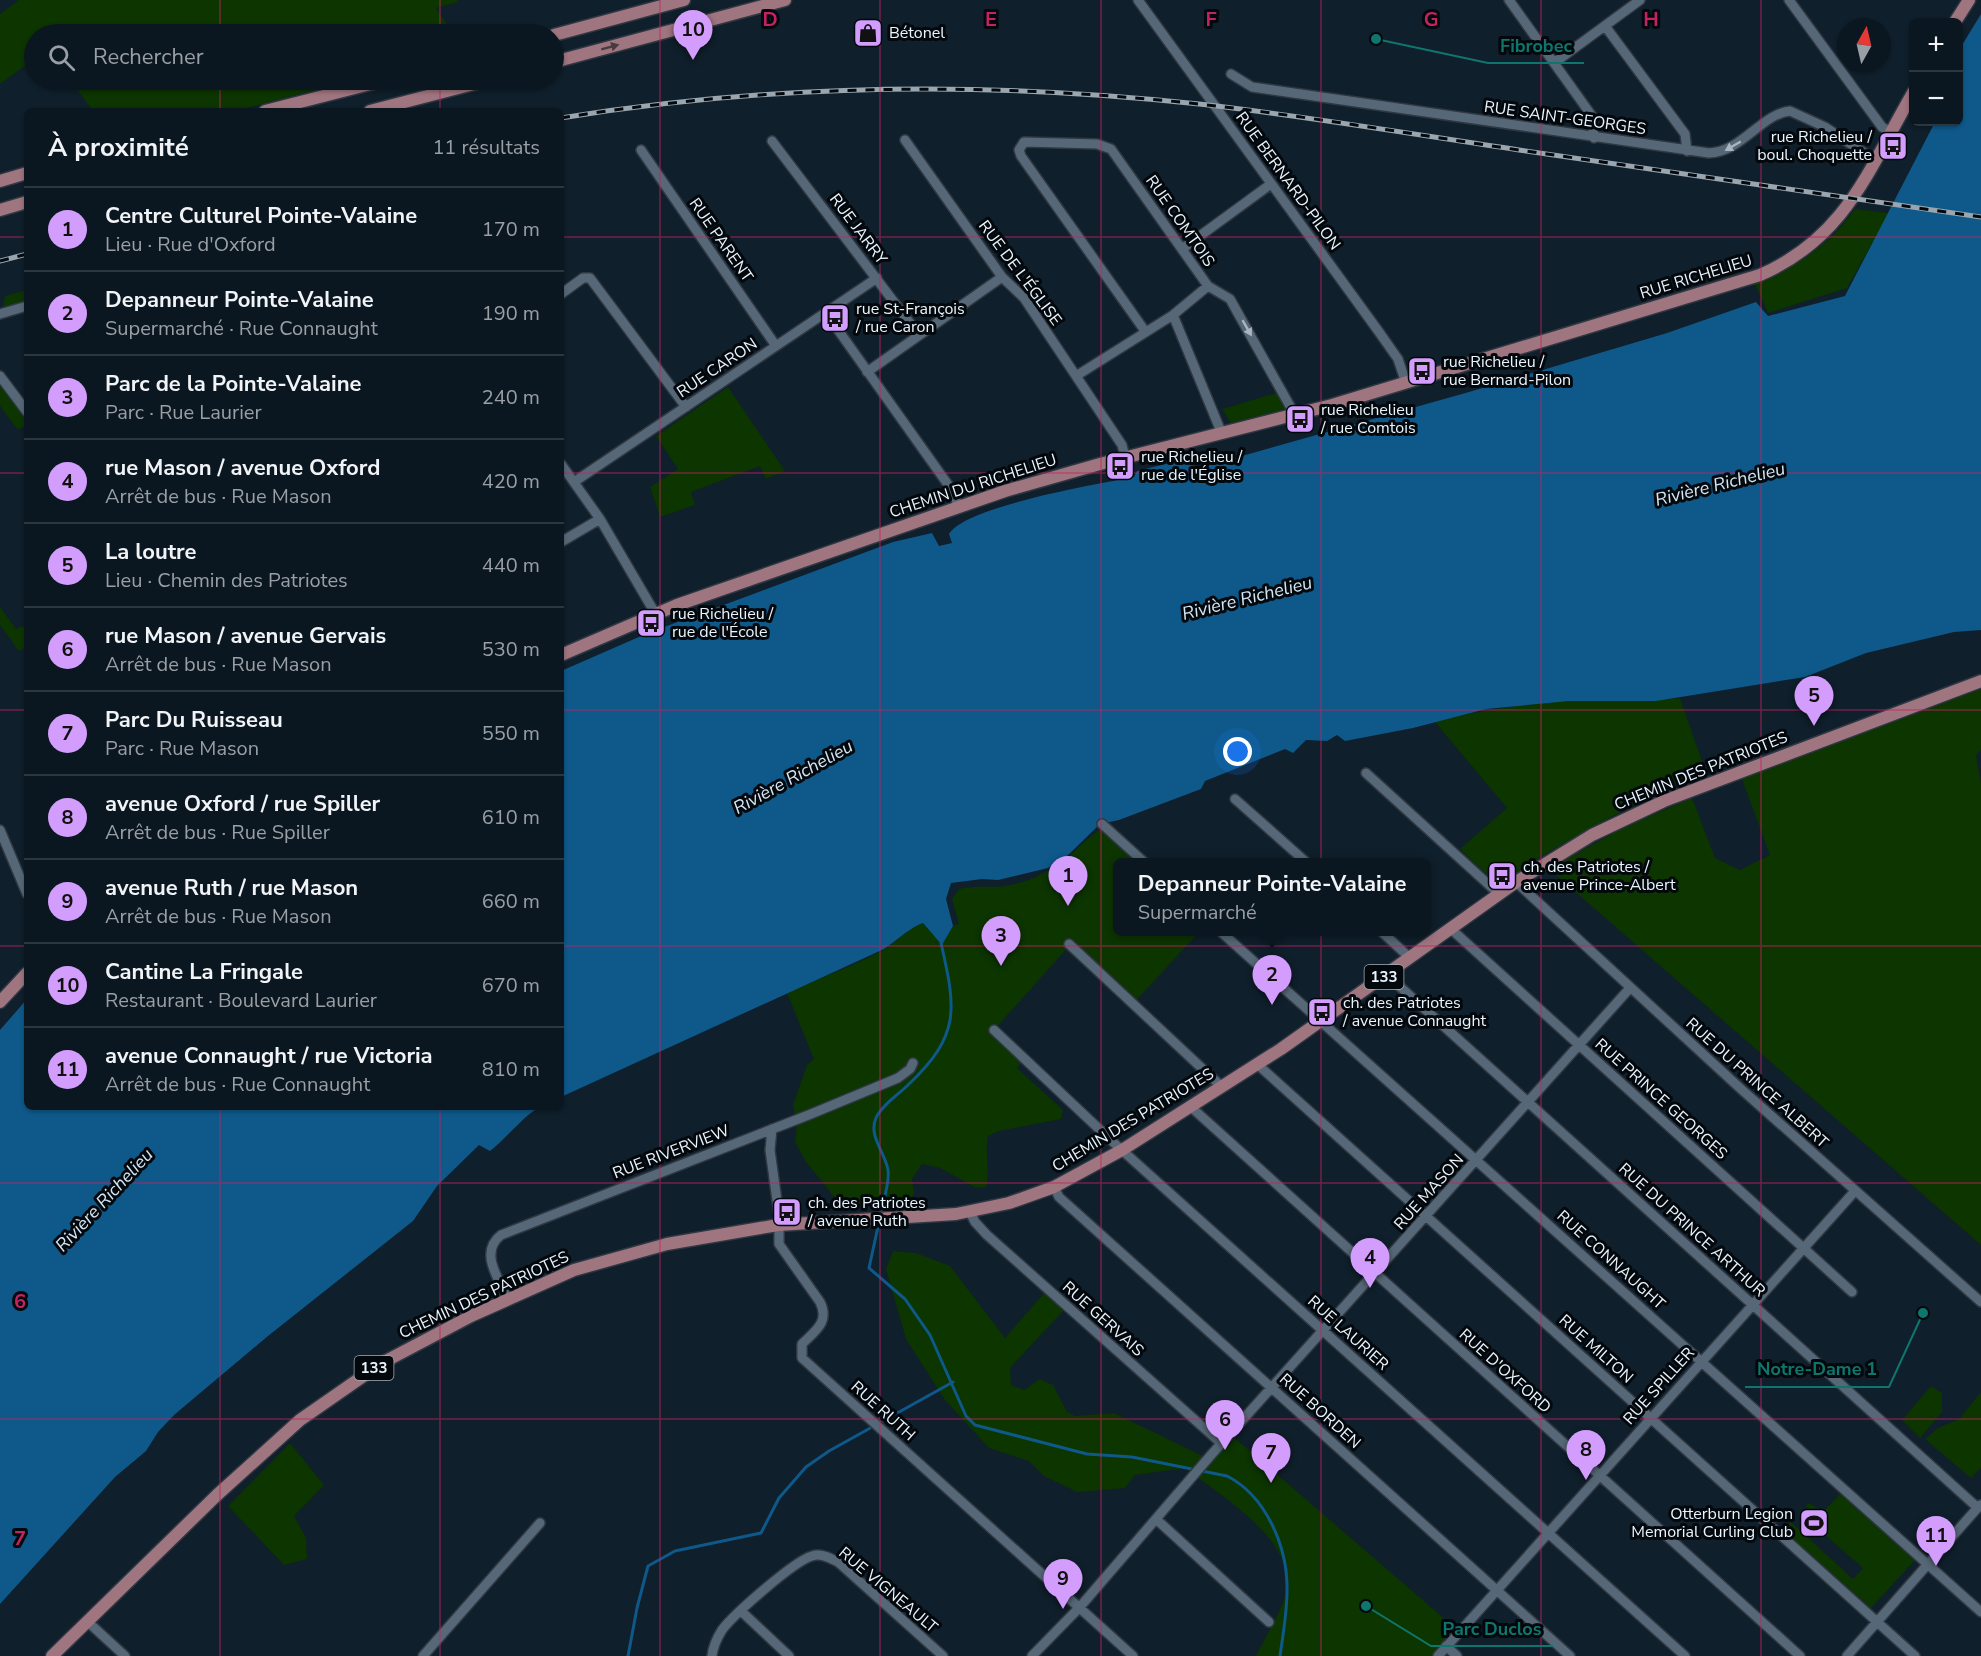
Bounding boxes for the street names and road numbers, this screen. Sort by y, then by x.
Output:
street label: RUE SAINT-GEORGES [1483,96,1648,140]
street label: RUE BERNARD-PILON [1230,107,1346,255]
street label: RUE COMTOIS [1140,171,1220,271]
street label: RUE JARRY [824,189,892,269]
street label: RUE PARENT [684,194,758,287]
street label: RUE DE L'ÉGLISE [973,216,1067,330]
street label: RUE RICHELIEU [1637,249,1755,305]
street label: RUE CARON [672,333,762,403]
street label: CHEMIN DU RICHELIEU [887,449,1059,523]
street label: CHEMIN DES PATRIOTES [1611,726,1791,816]
road number: 133 [1364,965,1404,989]
street label: RUE DU PRINCE ALBERT [1681,1013,1833,1153]
street label: RUE PRINCE GEORGES [1590,1034,1732,1165]
street label: CHEMIN DES PATRIOTES [1048,1063,1218,1177]
street label: RUE RIVERVIEW [609,1119,733,1184]
street label: RUE MASON [1389,1149,1469,1235]
street label: RUE DU PRINCE ARTHUR [1614,1158,1770,1302]
street label: RUE CONNAUGHT [1552,1205,1670,1315]
street label: CHEMIN DES PATRIOTES [395,1246,573,1344]
street label: RUE GERVAIS [1057,1276,1149,1362]
street label: RUE LAURIER [1303,1291,1394,1376]
street label: RUE MILTON [1554,1310,1638,1388]
street label: RUE D'OXFORD [1454,1324,1556,1418]
street label: RUE SPILLER [1618,1342,1700,1430]
road number: 133 [354,1356,394,1380]
street label: RUE BORDEN [1275,1368,1365,1454]
street label: RUE RUTH [846,1376,920,1446]
street label: RUE VIGNEAULT [834,1542,942,1638]

